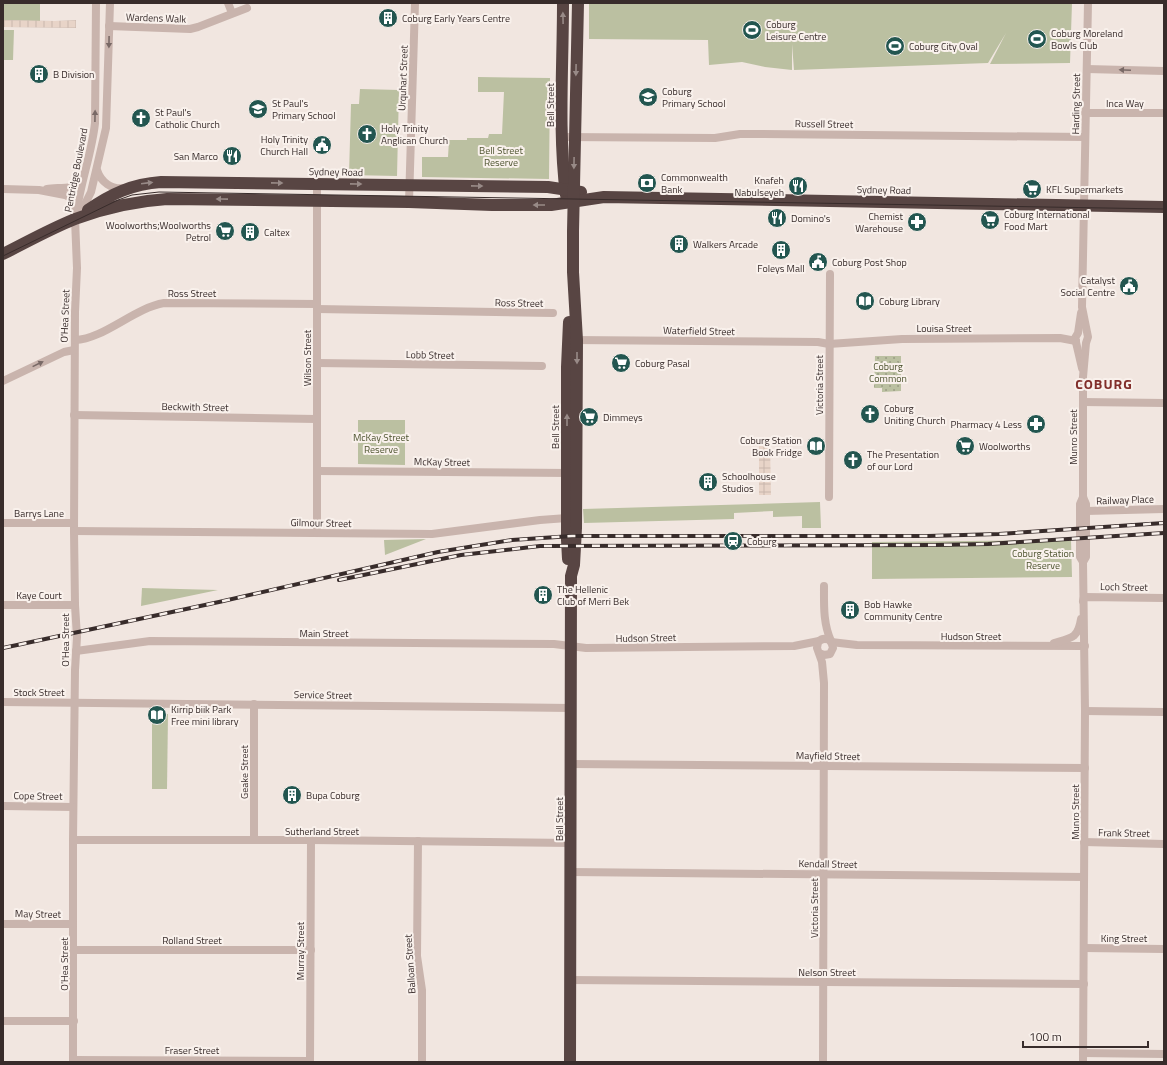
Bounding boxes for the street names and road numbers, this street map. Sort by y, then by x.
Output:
street label: Wardens Walk [126,9,187,27]
street label: Urquhart Street [394,44,412,111]
street label: Harding Street [1068,73,1084,135]
street label: Bell Street [543,83,558,127]
street label: Inca Way [1106,96,1144,111]
street label: Russell Street [795,116,854,132]
street label: Pentridge Boulevard [60,127,92,213]
street label: Sydney Road [309,164,363,180]
street label: Sydney Road [857,182,911,198]
street label: Ross Street [168,286,217,301]
street label: O'Hea Street [57,289,73,343]
street label: Ross Street [495,295,544,311]
street label: Louisa Street [916,321,972,336]
street label: Waterfield Street [663,323,736,339]
street label: Wilson Street [300,329,315,386]
street label: Lobb Street [406,347,455,363]
street label: Victoria Street [812,355,827,415]
street label: Beckwith Street [161,399,229,415]
street label: Bell Street [548,405,563,449]
street label: Munro Street [1066,409,1081,465]
street label: McKay Street [414,454,471,470]
street label: Railway Place [1096,491,1154,509]
street label: Barrys Lane [14,506,64,521]
street label: Gilmour Street [290,515,352,531]
street label: Loch Street [1100,579,1148,595]
street label: Kaye Court [16,588,62,603]
street label: O'Hea Street [58,613,73,667]
street label: Main Street [300,626,349,641]
street label: Hudson Street [941,629,1002,644]
street label: Hudson Street [616,630,677,646]
street label: Stock Street [13,685,65,700]
street label: Service Street [294,687,353,703]
street label: Geake Street [237,745,252,799]
street label: Mayfield Street [796,748,861,764]
street label: Munro Street [1068,784,1083,840]
street label: Cope Street [13,788,63,804]
street label: Bell Street [552,797,567,841]
street label: Sutherland Street [285,824,360,839]
street label: Frank Street [1098,825,1150,841]
street label: Kendall Street [798,856,858,872]
street label: Victoria Street [807,878,822,938]
street label: May Street [15,906,62,922]
street label: Murray Street [293,921,308,980]
street label: King Street [1101,931,1148,946]
street label: Rolland Street [162,933,222,948]
street label: Balloan Street [400,933,420,994]
street label: O'Hea Street [57,937,72,991]
street label: Nelson Street [798,965,856,980]
street label: Fraser Street [165,1043,220,1058]

